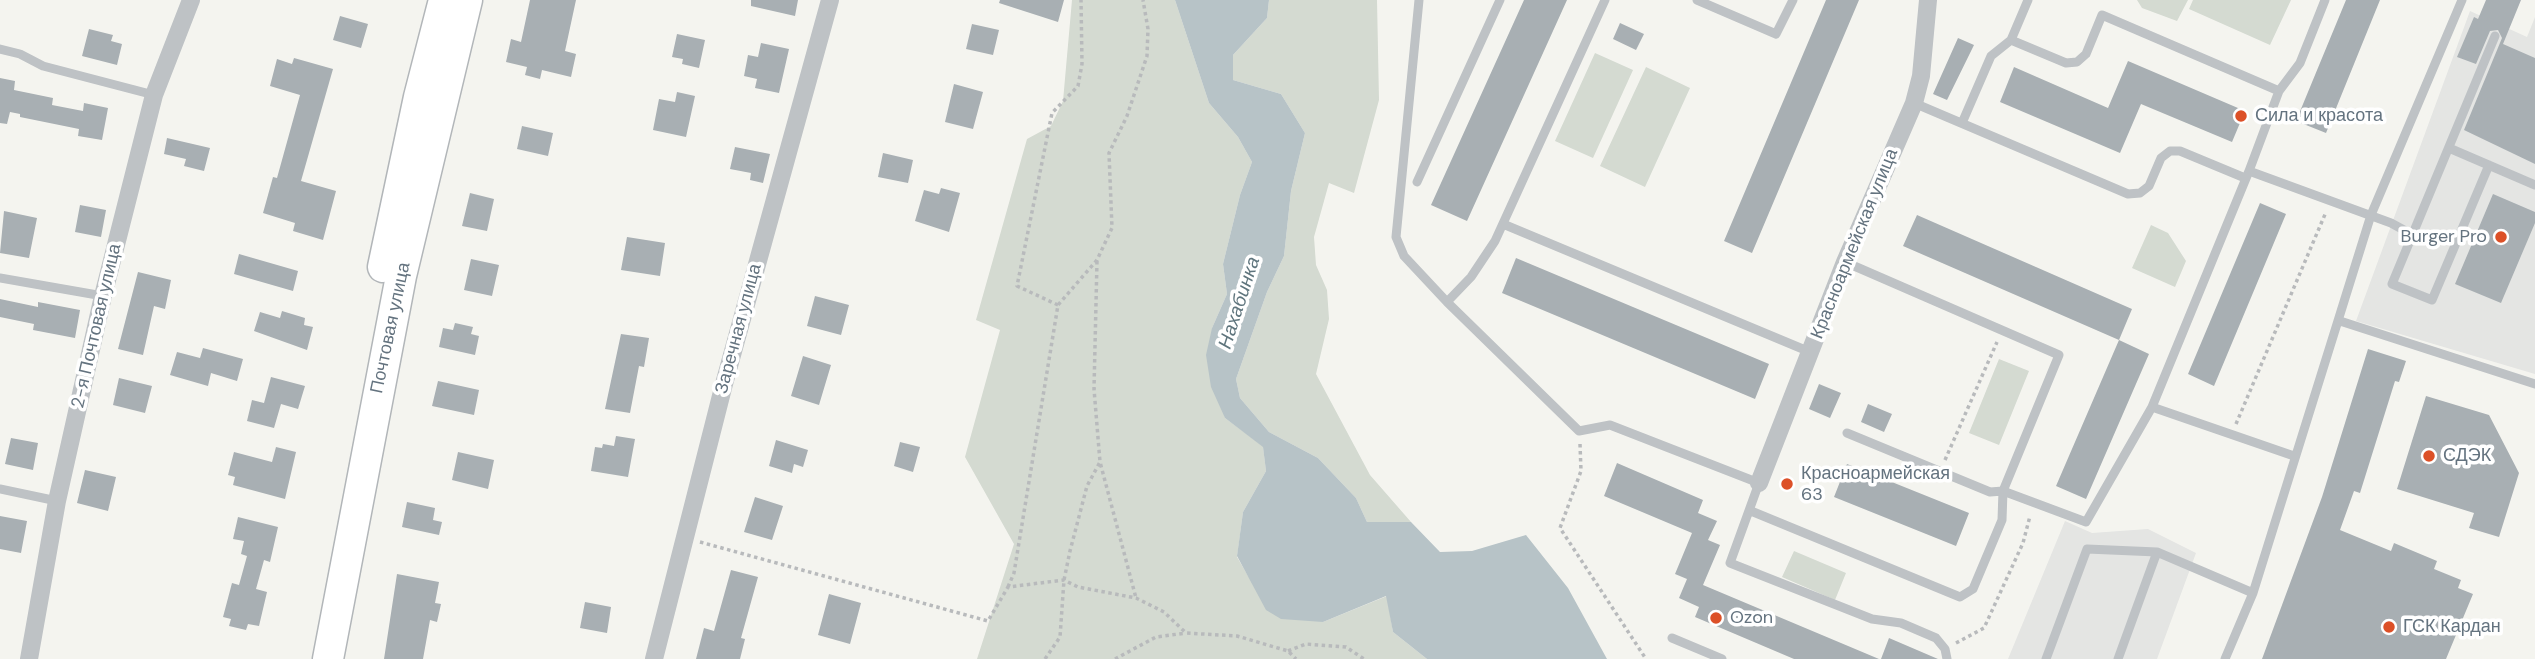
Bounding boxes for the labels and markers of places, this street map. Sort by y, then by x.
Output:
place label: Сила и красота [2255,105,2383,127]
marker: Сила и красота [2233,108,2249,124]
place label: Burger Pro [2401,226,2487,248]
marker: Burger Pro [2493,229,2509,245]
place label: СДЭК [2443,445,2491,467]
marker: СДЭК [2421,448,2437,464]
place label: Красноармейская 63 [1801,463,1950,505]
marker: Красноармейская 63 [1779,476,1795,492]
place label: Ozon [1730,607,1773,629]
marker: Ozon [1708,610,1724,626]
place label: ГСК Кардан [2403,616,2501,638]
marker: ГСК Кардан [2381,619,2397,635]

